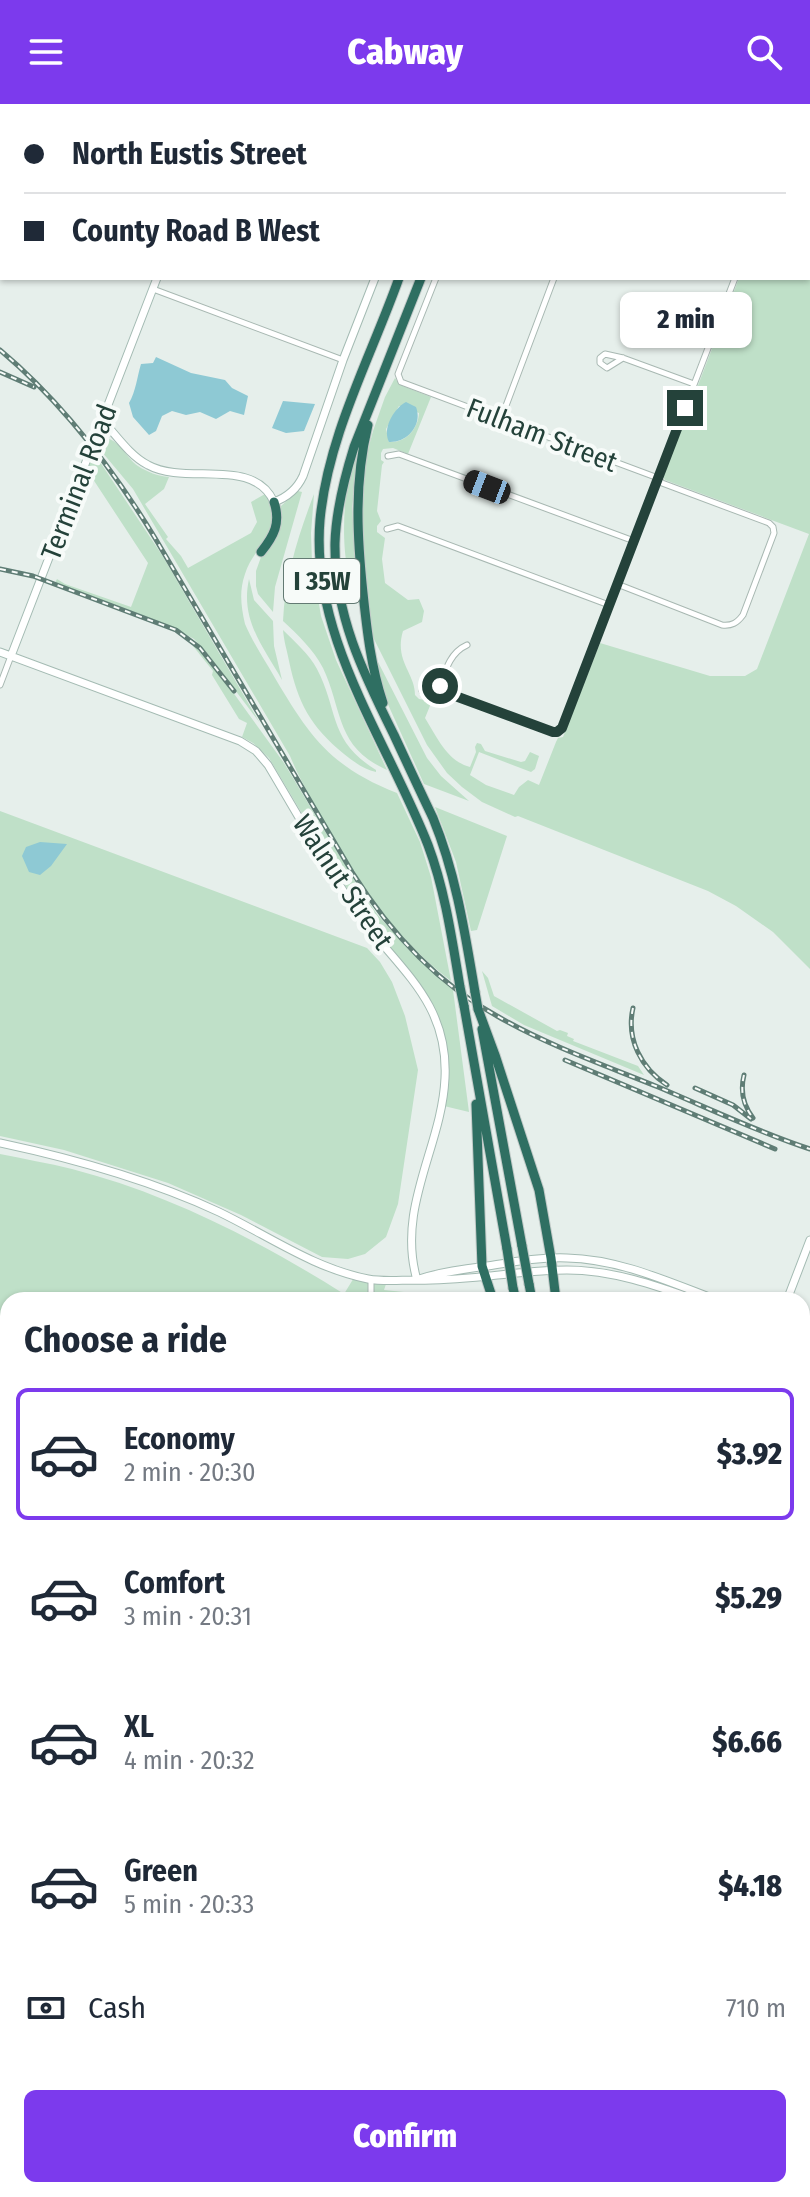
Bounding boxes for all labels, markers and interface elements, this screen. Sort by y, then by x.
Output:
icon: menu [24,30,68,74]
text: Cabway [347,30,463,74]
icon: search [742,30,786,74]
text: North Eustis Street [72,136,307,172]
text: County Road B West [72,213,320,249]
callout: 2 min [619,292,751,348]
text: 2 min [657,304,715,335]
route end [667,390,703,426]
street label: Fulham Street [462,391,623,479]
street label: Terminal Road [34,400,124,564]
car [460,467,514,507]
road number: I 35W [284,559,360,603]
route start [422,668,458,704]
street label: Walnut Street [286,809,400,956]
text: Choose a ride [24,1318,227,1362]
icon: car [28,1418,100,1490]
text: Economy [124,1421,235,1457]
text: $3.92 [717,1436,782,1472]
text: 2 min · 20:30 [124,1457,256,1488]
icon: car [28,1562,100,1634]
text: Comfort [124,1565,225,1601]
text: $5.29 [715,1580,782,1616]
text: 3 min · 20:31 [124,1601,252,1632]
icon: car [28,1706,100,1778]
text: XL [124,1709,154,1745]
text: $6.66 [712,1724,782,1760]
text: 4 min · 20:32 [124,1745,254,1776]
icon: car [28,1850,100,1922]
text: Green [124,1853,198,1889]
text: $4.18 [718,1868,782,1904]
text: 5 min · 20:33 [124,1889,254,1920]
icon: cash [24,1986,68,2030]
text: Cash [88,1990,146,2026]
text: 710 m [726,1993,786,2024]
button: Confirm [24,2090,786,2182]

